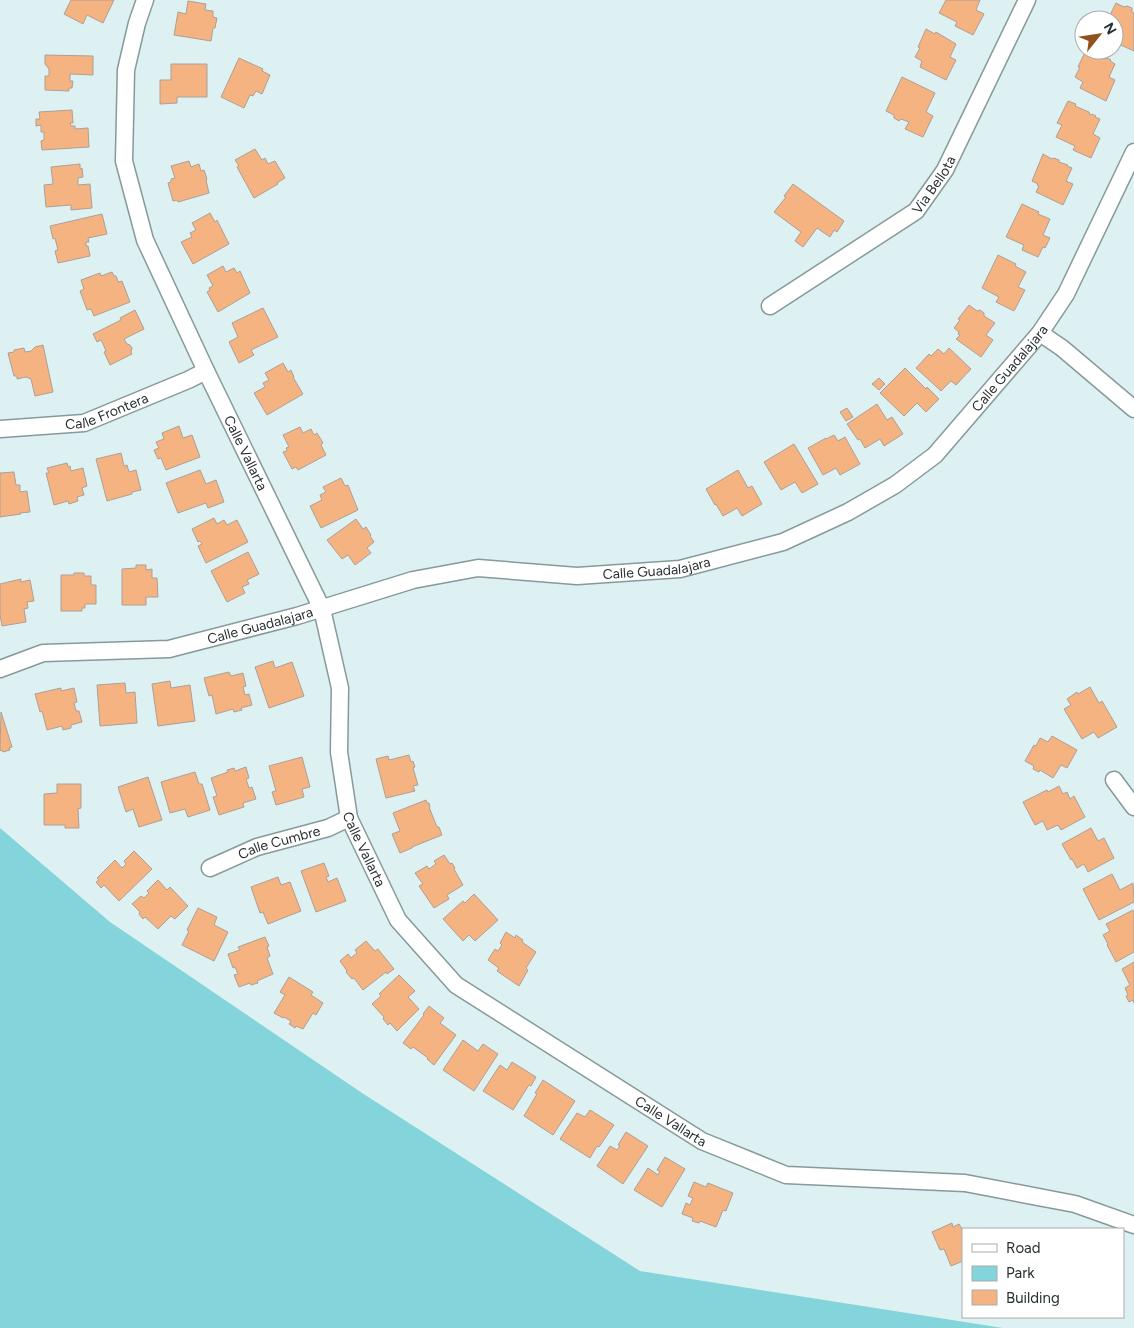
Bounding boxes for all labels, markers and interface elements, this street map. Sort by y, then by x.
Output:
north arrow [1074,10,1124,60]
text: N [1100,20,1120,38]
street label: Via Bellota [909,153,960,217]
street label: Calle Guadalajara [968,322,1052,415]
street label: Calle Frontera [65,389,151,433]
street label: Calle Vallarta [220,413,271,493]
street label: Calle Guadalajara [602,553,712,583]
street label: Calle Guadalajara [206,604,315,648]
street label: Calle Vallarta [339,811,389,890]
street label: Calle Cumbre [235,822,322,863]
street label: Calle Vallarta [632,1093,708,1151]
legend [962,1228,1124,1318]
text: Road [1006,1239,1041,1257]
text: Park [1006,1264,1035,1282]
text: Building [1006,1289,1060,1307]

